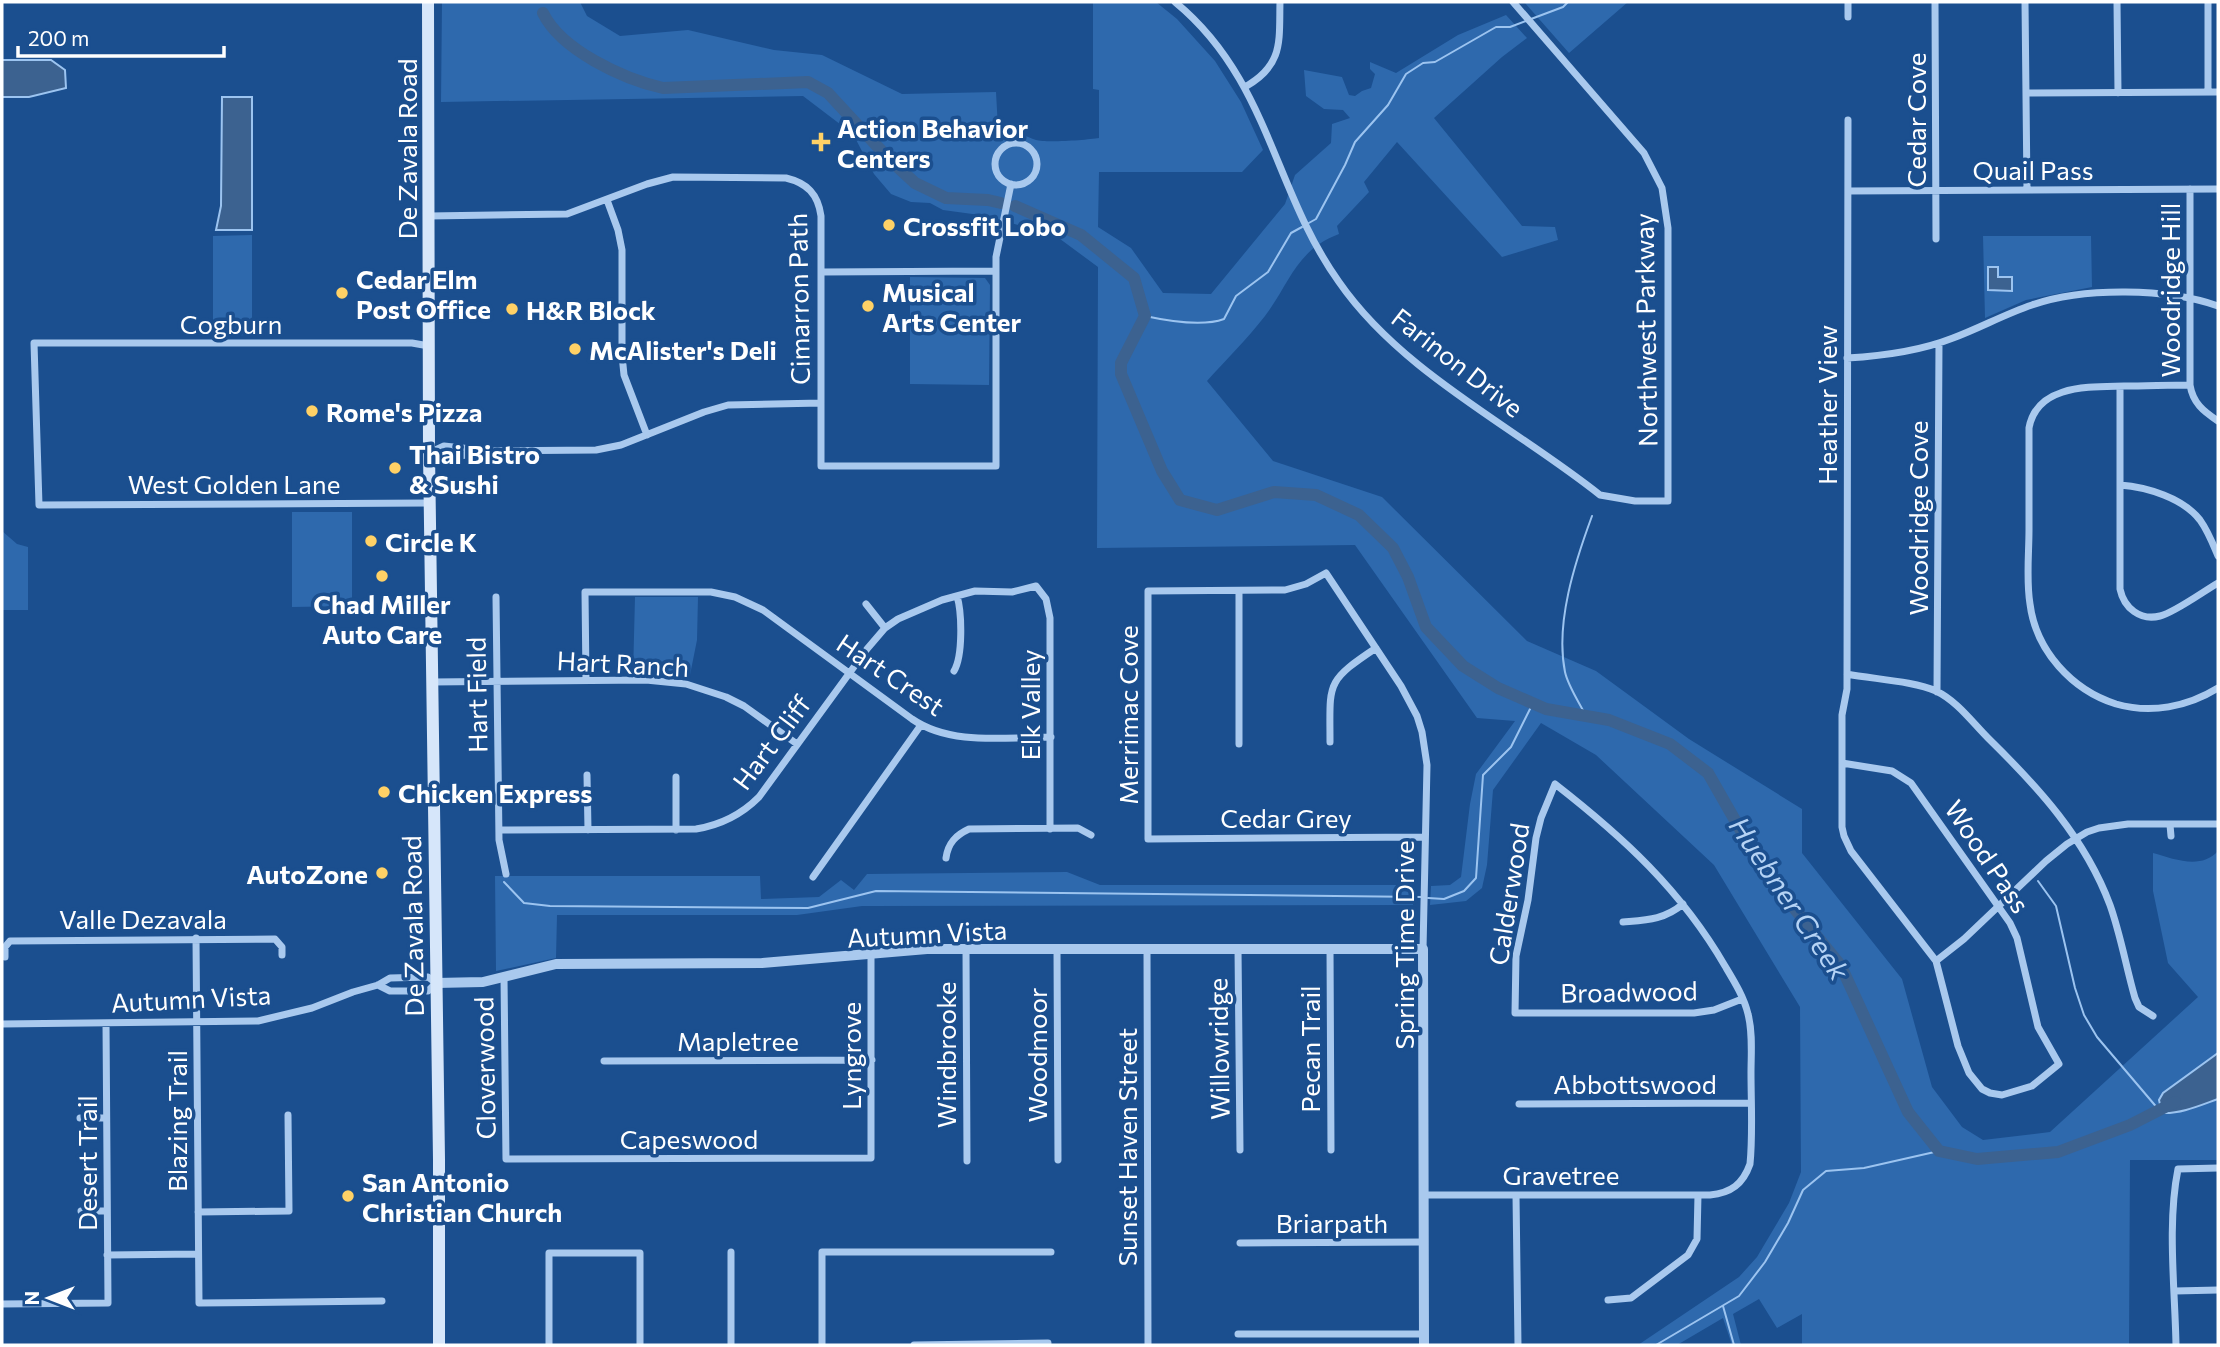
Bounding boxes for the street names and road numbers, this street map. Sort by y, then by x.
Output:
street label: Cedar Cove [1900,53,1931,187]
street label: De Zavala Road [391,58,422,240]
street label: Quail Pass [1972,154,2094,185]
street label: Woodridge Hill [2154,203,2185,377]
street label: Cimarron Path [781,213,815,385]
street label: Northwest Parkway [1627,213,1663,447]
street label: Farinon Drive [1386,301,1530,423]
street label: Cogburn [180,308,282,339]
street label: Heather View [1811,325,1842,485]
street label: Woodridge Cove [1902,421,1933,615]
street label: West Golden Lane [128,468,340,499]
street label: Merrimac Cove [1112,625,1143,805]
street label: Hart Crest [831,627,951,721]
street label: Hart Field [459,637,493,753]
street label: Hart Ranch [556,644,690,682]
street label: Elk Valley [1014,649,1045,761]
street label: Hart Cliff [725,689,817,795]
street label: Wood Pass [1939,794,2037,918]
street label: Cedar Grey [1220,802,1352,833]
street label: Calderwood [1481,821,1535,967]
street label: De Zavala Road [395,835,429,1017]
street label: Spring Time Drive [1388,840,1419,1050]
street label: Valle Dezavala [59,903,227,934]
street label: Autumn Vista [846,913,1008,953]
street label: Broadwood [1560,974,1698,1008]
street label: Autumn Vista [110,978,272,1018]
street label: Willowridge [1201,978,1235,1120]
street label: Windbrooke [930,982,961,1128]
street label: Pecan Trail [1294,985,1325,1113]
street label: Woodmoor [1021,988,1052,1122]
street label: Cloverwood [467,996,501,1140]
street label: Lyngrove [835,1002,866,1110]
street label: Mapletree [677,1025,799,1056]
street label: Sunset Haven Street [1111,1028,1142,1266]
street label: Blazing Trail [161,1050,192,1192]
street label: Abbottswood [1553,1068,1717,1099]
street label: Desert Trail [71,1095,102,1231]
street label: Capeswood [620,1123,758,1154]
street label: Gravetree [1503,1159,1619,1190]
street label: Briarpath [1276,1207,1388,1238]

